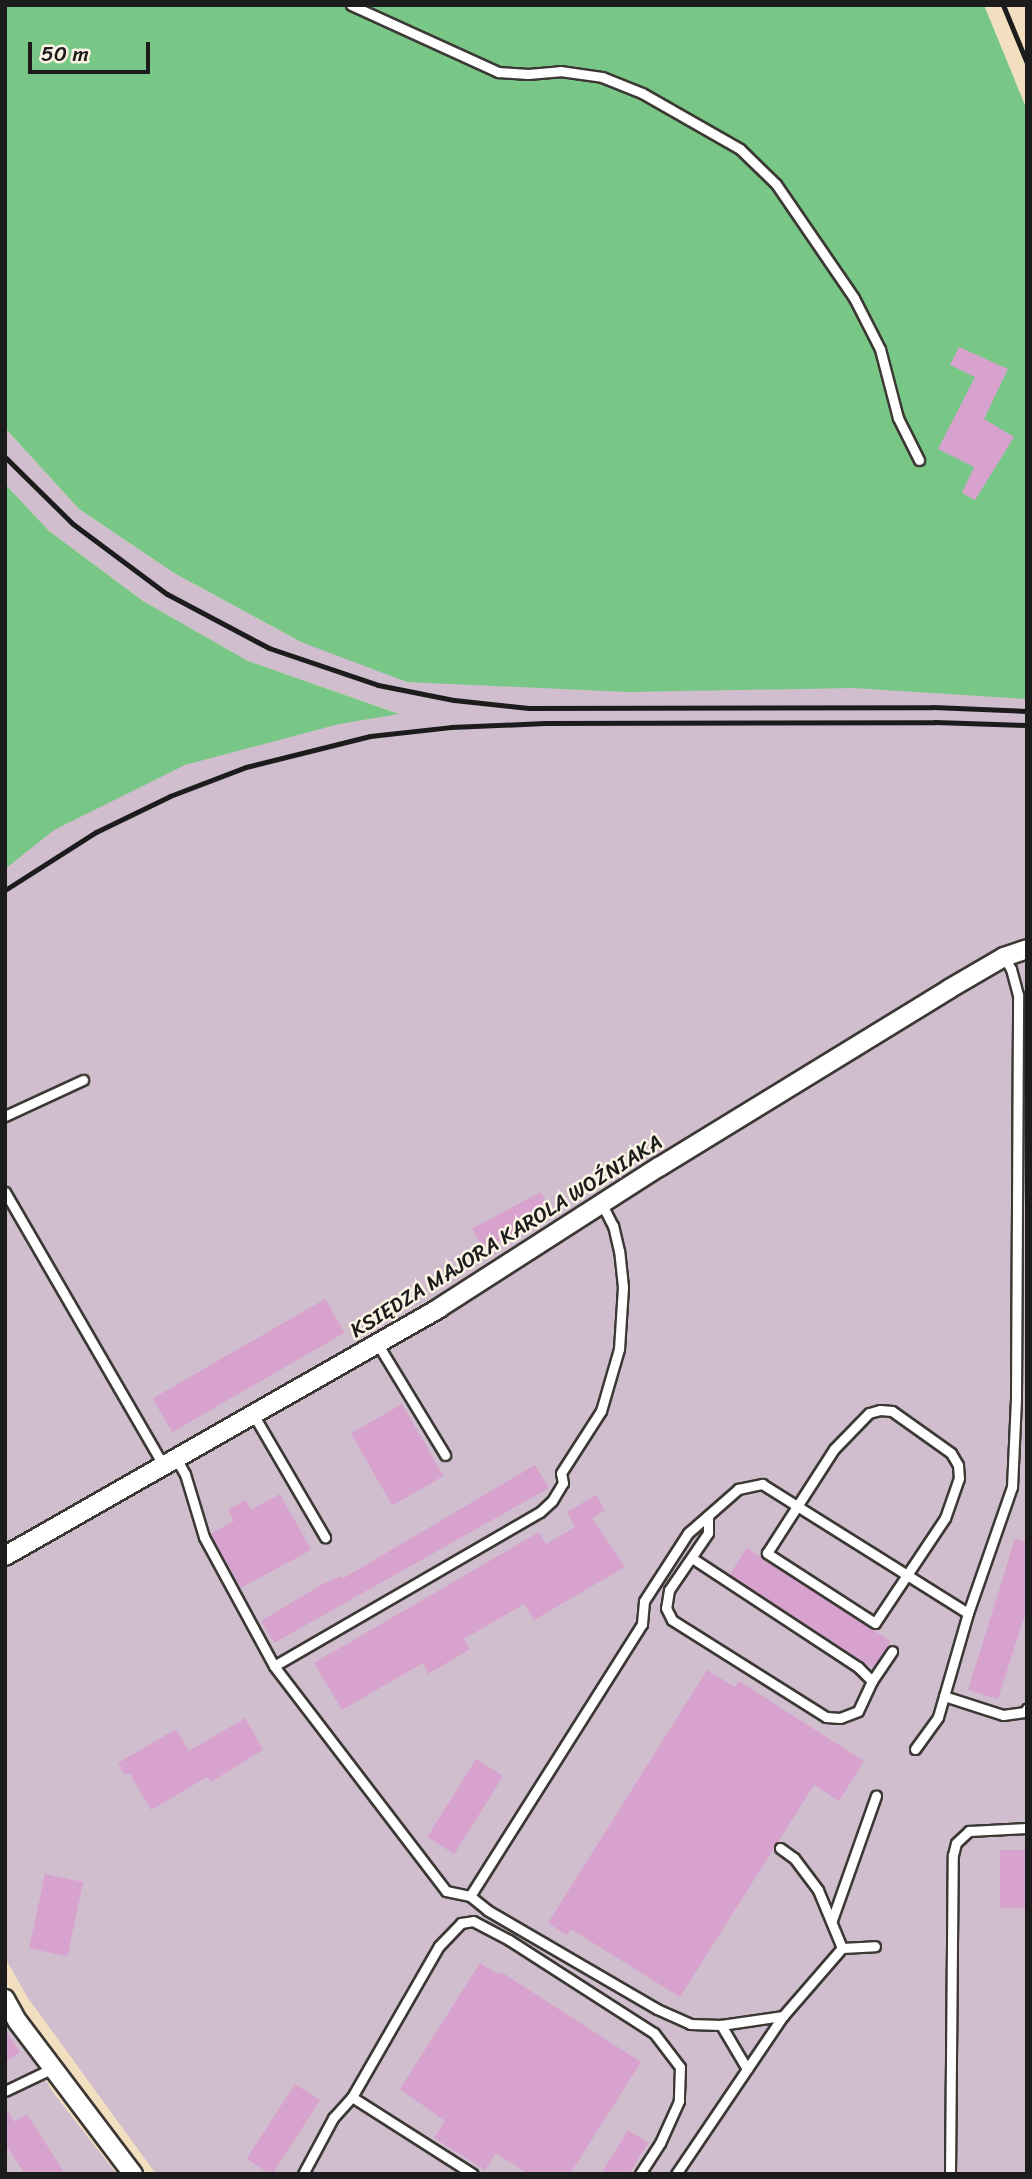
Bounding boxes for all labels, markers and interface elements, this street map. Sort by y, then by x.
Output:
scale bar [32,28,154,72]
text: 50 m [41,35,89,73]
street label: KSIĘDZA MAJORA KAROLA WOŹNIAKA [347,1130,665,1342]

